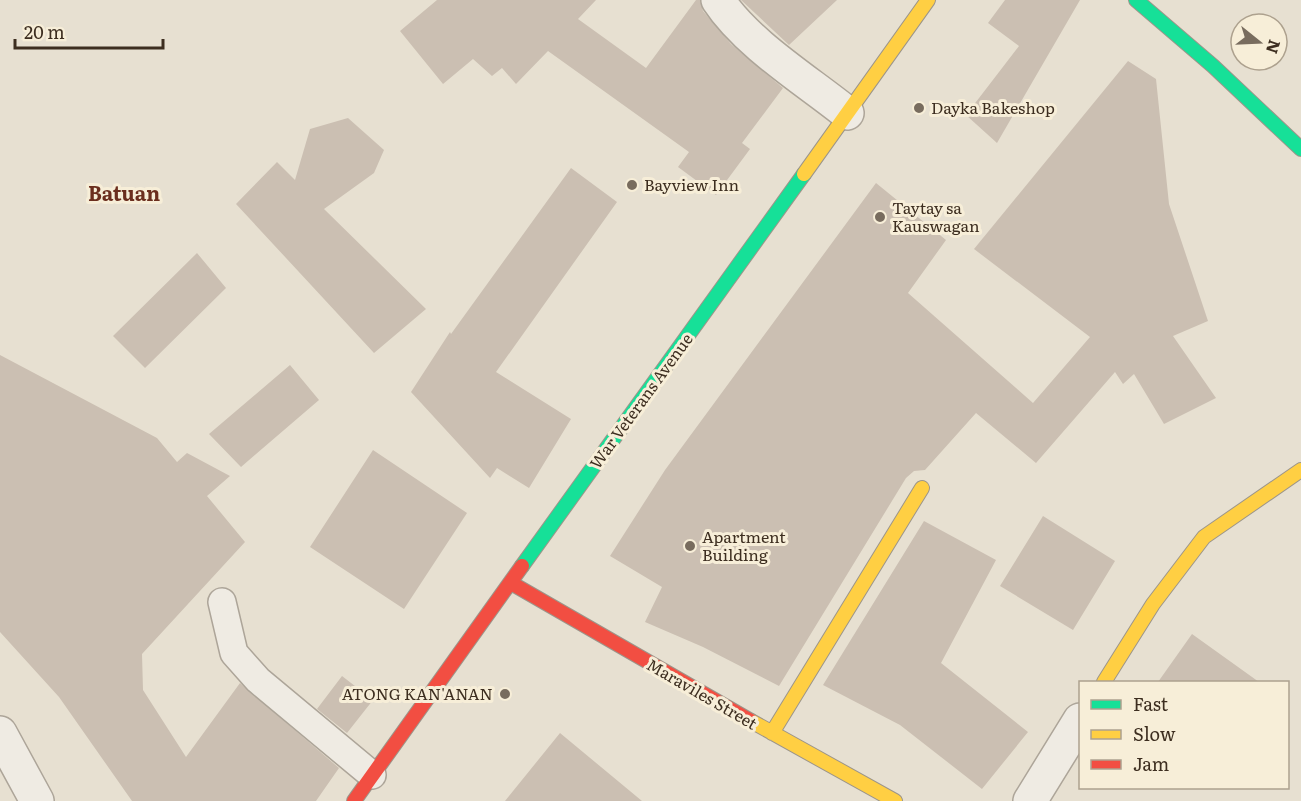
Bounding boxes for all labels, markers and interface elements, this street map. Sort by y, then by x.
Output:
scale bar [15,12,164,50]
north arrow [1229,12,1289,72]
text: 20 m [24,18,65,45]
text: N [1261,37,1288,57]
place label: Dayka Bakeshop [931,95,1055,119]
marker: Dayka Bakeshop [912,101,926,115]
place label: Bayview Inn [644,172,739,196]
district label: Batuan [88,177,160,207]
marker: Bayview Inn [625,178,639,192]
place label: Taytay sa Kauswagan [892,195,980,237]
marker: Taytay sa Kauswagan [873,210,887,224]
street label: War Veterans Avenue [583,328,698,473]
place label: Apartment Building [702,524,786,566]
marker: Apartment Building [683,539,697,553]
street label: Maraviles Street [643,652,763,735]
place label: ATONG KAN'ANAN [342,681,493,705]
legend [1079,681,1289,789]
marker: ATONG KAN'ANAN [498,687,512,701]
text: Fast [1133,690,1169,717]
text: Slow [1133,720,1176,747]
text: Jam [1133,750,1169,777]

